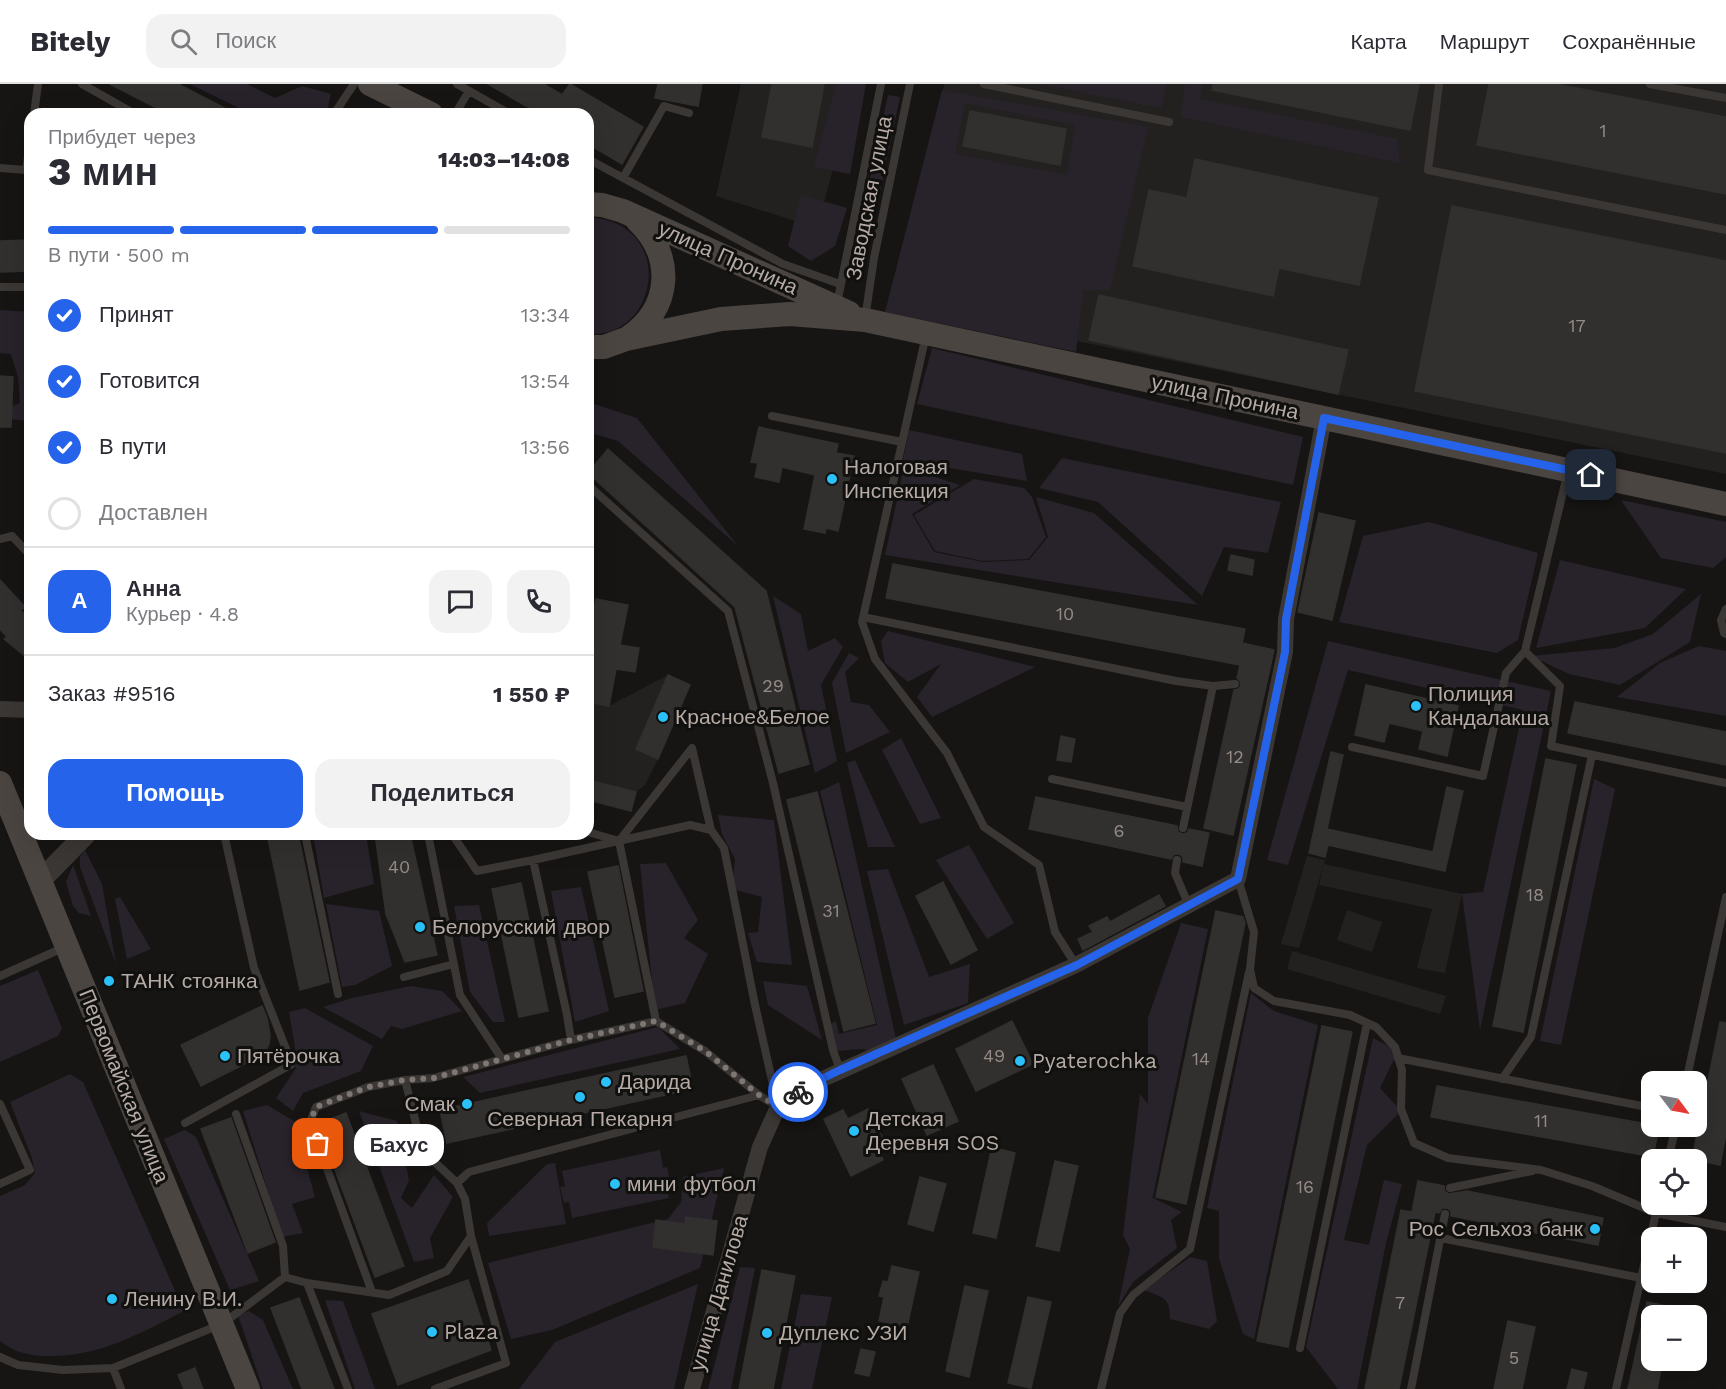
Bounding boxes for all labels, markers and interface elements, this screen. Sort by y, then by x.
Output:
search box [146,14,566,68]
text: Bitely [30,25,110,58]
icon: search [167,25,200,58]
text: Поиск [215,28,276,53]
text: Карта [1351,29,1407,54]
text: Маршрут [1440,29,1529,54]
text: Сохранённые [1562,29,1696,54]
street label: Заводская улица [840,113,897,282]
house number: 1 [1599,120,1607,141]
text: Прибудет через [48,125,196,149]
text: 14:03–14:08 [438,147,570,172]
text: 3 мин [48,149,158,194]
street label: улица Пронина [655,216,802,300]
text: В пути · 500 m [48,243,190,267]
icon: check [48,299,81,332]
text: Принят [99,302,173,327]
text: 13:34 [521,303,570,327]
house number: 17 [1568,315,1586,336]
icon: check [48,365,81,398]
text: Готовится [99,368,200,393]
text: 13:54 [521,369,570,393]
street label: улица Пронина [1149,369,1301,424]
icon: check [48,431,81,464]
text: В пути [99,434,166,459]
text: 13:56 [521,435,570,459]
pin [1565,449,1616,500]
place label: Налоговая Инспекция [844,454,949,503]
icon: home [1574,458,1607,491]
marker: Налоговая Инспекция [825,472,839,486]
text: Доставлен [99,500,208,525]
button: chat [429,570,492,633]
button: phone [507,570,570,633]
text: Анна [126,576,181,601]
text: А [72,588,87,613]
text: Курьер · 4.8 [126,602,239,626]
house number: 10 [1056,603,1074,624]
house number: 29 [762,675,784,696]
text: Заказ #9516 [48,681,176,706]
place label: Полиция Кандалакша [1428,681,1549,730]
text: 1 550 ₽ [493,682,570,707]
marker: Полиция Кандалакша [1409,699,1423,713]
place label: Красное&Белое [675,704,830,729]
marker: Красное&Белое [656,710,670,724]
house number: 12 [1226,746,1244,767]
button: Помощь [48,759,303,828]
button: Поделиться [315,759,570,828]
house number: 6 [1114,820,1124,841]
house number: 40 [388,856,410,877]
house number: 18 [1526,884,1544,905]
house number: 31 [822,900,840,921]
place label: Белорусский двор [432,914,610,939]
marker: Белорусский двор [413,920,427,934]
place label: ТАНК стоянка [121,968,258,993]
marker: ТАНК стоянка [102,974,116,988]
street label: Первомайская улица [74,985,175,1187]
place label: Пятёрочка [237,1043,340,1068]
house number: 49 [983,1045,1005,1066]
place label: Pyaterochka [1032,1048,1157,1073]
house number: 14 [1192,1048,1210,1069]
marker: Пятёрочка [218,1049,232,1063]
marker: Pyaterochka [1013,1054,1027,1068]
courier [768,1062,828,1122]
place label: Дарида [618,1069,692,1094]
north arrow [1641,1071,1707,1137]
map controls [1641,1071,1707,1371]
marker: Дарида [599,1075,613,1089]
icon: bike [782,1076,815,1109]
marker: Северная Пекарня [573,1090,587,1104]
place label: Смак [405,1091,456,1116]
marker: Смак [460,1097,474,1111]
place label: Северная Пекарня [487,1106,673,1131]
place label: Детская Деревня SOS [866,1106,999,1155]
house number: 11 [1534,1110,1548,1131]
pin [292,1118,343,1169]
callout: Бахус [354,1123,444,1165]
marker: Детская Деревня SOS [847,1124,861,1138]
icon: bag [301,1127,334,1160]
text: Бахус [370,1133,428,1157]
button: locate [1641,1149,1707,1215]
place label: мини футбол [627,1171,756,1196]
house number: 16 [1296,1176,1314,1197]
marker: мини футбол [608,1177,622,1191]
street label: улица Данилова [684,1212,753,1374]
place label: Рос Сельхоз банк [1409,1216,1584,1241]
marker: Рос Сельхоз банк [1588,1222,1602,1236]
button: + [1641,1227,1707,1293]
place label: Ленину В.И. [124,1286,242,1311]
marker: Ленину В.И. [105,1292,119,1306]
house number: 7 [1395,1292,1405,1313]
button: − [1641,1305,1707,1371]
place label: Plaza [444,1319,498,1344]
place label: Дуплекс УЗИ [779,1320,907,1345]
marker: Plaza [425,1325,439,1339]
marker: Дуплекс УЗИ [760,1326,774,1340]
house number: 5 [1509,1347,1519,1368]

